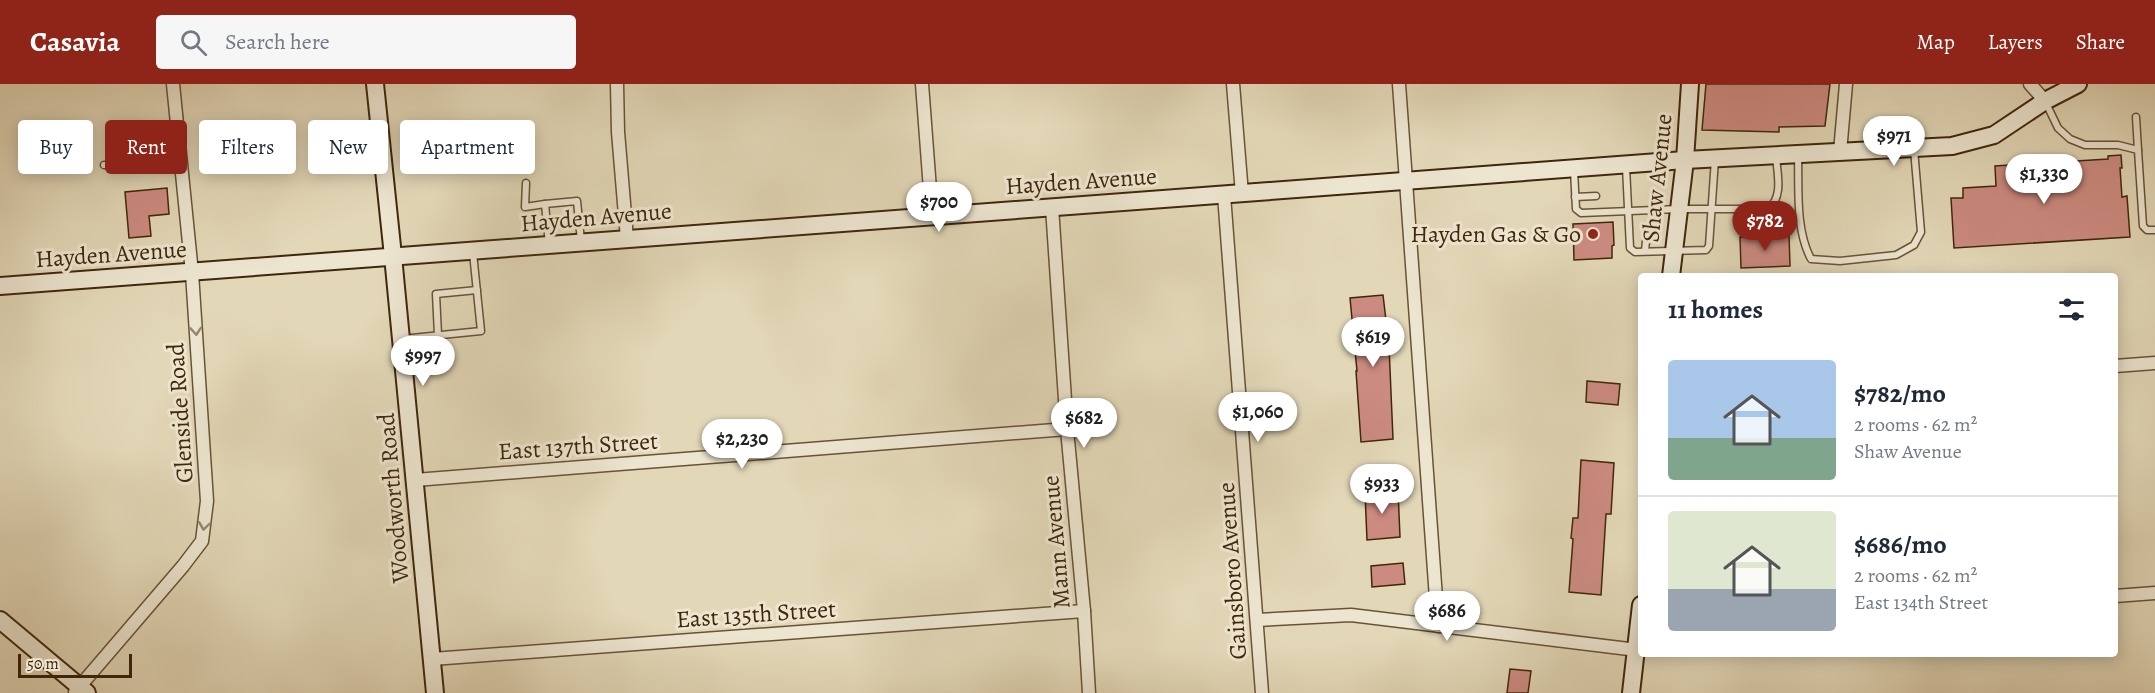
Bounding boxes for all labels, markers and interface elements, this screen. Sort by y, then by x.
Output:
search box [156,15,576,69]
text: Casavia [30,23,120,61]
icon: search [177,26,210,59]
text: Search here [225,27,330,57]
text: Map [1916,28,1955,56]
text: Layers [1988,28,2043,56]
text: Share [2076,28,2125,56]
street label: Shaw Avenue [1634,112,1680,244]
pin: $971 [1858,116,1930,167]
chip: Buy [18,120,93,174]
chip: Rent [105,120,187,174]
chip: Filters [199,120,296,174]
chip: New [308,120,388,174]
chip: Apartment [400,120,535,174]
text: $971 [1877,122,1911,149]
pin: $1,330 [1995,154,2093,205]
street label: Hayden Avenue [1004,160,1158,202]
text: $1,330 [2019,160,2069,187]
pin: $700 [903,182,975,233]
text: $700 [920,188,958,215]
street label: Hayden Avenue [519,194,673,240]
pin: $782 [1729,201,1801,252]
text: $782 [1746,207,1784,234]
place label: Hayden Gas & Go [1410,218,1581,250]
marker: Hayden Gas & Go [1586,227,1600,241]
street label: Hayden Avenue [34,233,188,275]
text: 11 homes [1668,292,1763,327]
icon: filters [2055,293,2088,326]
pin: $619 [1337,317,1409,368]
text: $619 [1355,323,1391,350]
one-way arrow [189,327,202,336]
pin: $997 [387,336,459,387]
street label: Glenside Road [159,342,201,484]
text: $997 [405,342,441,369]
text: $782/mo [1854,376,1946,411]
icon: home [1716,384,1788,456]
pin: $1,060 [1209,392,1307,443]
pin: $682 [1048,398,1120,449]
text: $1,060 [1232,398,1284,425]
text: $682 [1065,404,1103,431]
text: 2 rooms · 62 m² [1854,411,1977,438]
street label: Woodworth Road [370,412,416,585]
pin: $2,230 [693,419,791,470]
street label: East 137th Street [497,424,659,468]
text: $2,230 [716,425,768,452]
text: Shaw Avenue [1854,438,1962,465]
pin: $933 [1346,464,1418,515]
text: $933 [1364,470,1400,497]
street label: Mann Avenue [1034,474,1078,610]
street label: Gainsboro Avenue [1210,481,1254,661]
one-way arrow [198,521,210,530]
text: $686/mo [1854,527,1947,562]
icon: home [1716,535,1788,607]
text: 2 rooms · 62 m² [1854,562,1977,589]
text: East 134th Street [1854,589,1988,616]
pin: $686 [1411,591,1483,642]
street label: East 135th Street [675,592,837,636]
text: $686 [1428,597,1466,624]
scale bar [18,651,132,678]
text: 50 m [27,653,59,675]

